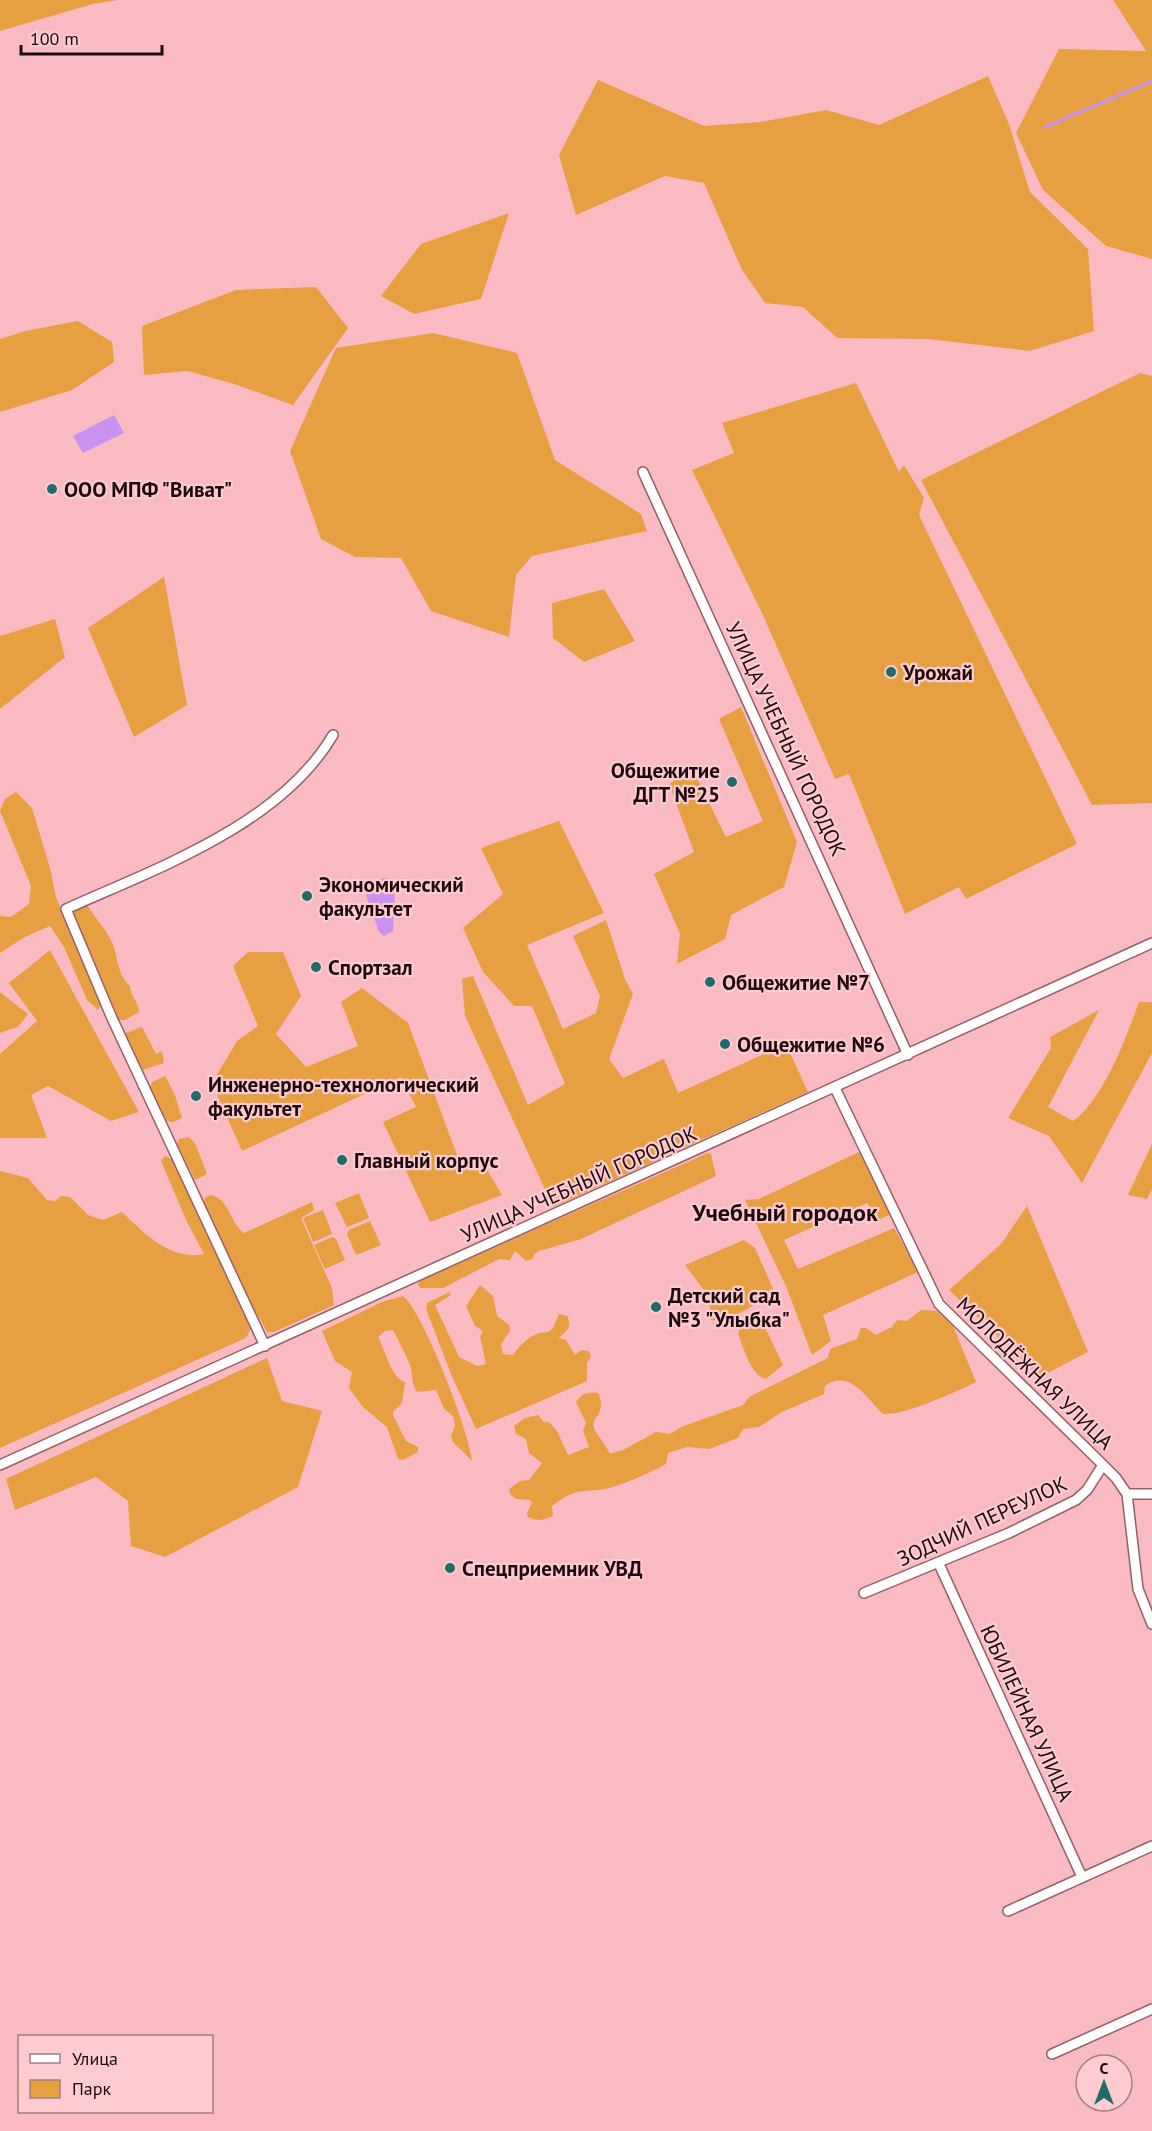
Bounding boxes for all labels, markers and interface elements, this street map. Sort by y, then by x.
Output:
scale bar [21,18,162,56]
text: 100 m [30,27,79,50]
place label: ООО МПФ "Виват" [64,476,232,503]
marker: ООО МПФ "Виват" [45,482,59,496]
street label: УЛИЦА УЧЕБНЫЙ ГОРОДОК [720,618,852,861]
place label: Урожай [902,659,973,686]
marker: Урожай [884,665,898,679]
place label: Общежитие ДГТ №25 [611,757,720,808]
marker: Общежитие ДГТ №25 [725,775,739,789]
place label: Экономический факультет [319,871,464,922]
marker: Экономический факультет [300,889,314,903]
place label: Спортзал [328,954,412,981]
marker: Спортзал [309,960,323,974]
place label: Общежитие №7 [722,969,870,996]
marker: Общежитие №7 [703,975,717,989]
place label: Общежитие №6 [737,1031,885,1058]
marker: Общежитие №6 [718,1037,732,1051]
place label: Инженерно-технологический факультет [208,1071,479,1122]
marker: Инженерно-технологический факультет [189,1089,203,1103]
street label: УЛИЦА УЧЕБНЫЙ ГОРОДОК [457,1120,701,1248]
place label: Главный корпус [354,1147,499,1174]
marker: Главный корпус [335,1153,349,1167]
district label: Учебный городок [691,1197,878,1228]
place label: Детский сад №3 "Улыбка" [668,1282,790,1333]
street label: МОЛОДЁЖНАЯ УЛИЦА [951,1291,1120,1456]
marker: Детский сад №3 "Улыбка" [649,1300,663,1314]
street label: ЗОДЧИЙ ПЕРЕУЛОК [893,1470,1071,1572]
place label: Спецприемник УВД [462,1555,643,1582]
marker: Спецприемник УВД [443,1561,457,1575]
street label: ЮБИЛЕЙНАЯ УЛИЦА [974,1620,1080,1806]
legend [18,2035,213,2113]
text: Улица [72,2047,118,2070]
north arrow [1074,2053,1134,2113]
text: С [1100,2058,1109,2078]
text: Парк [72,2077,112,2100]

